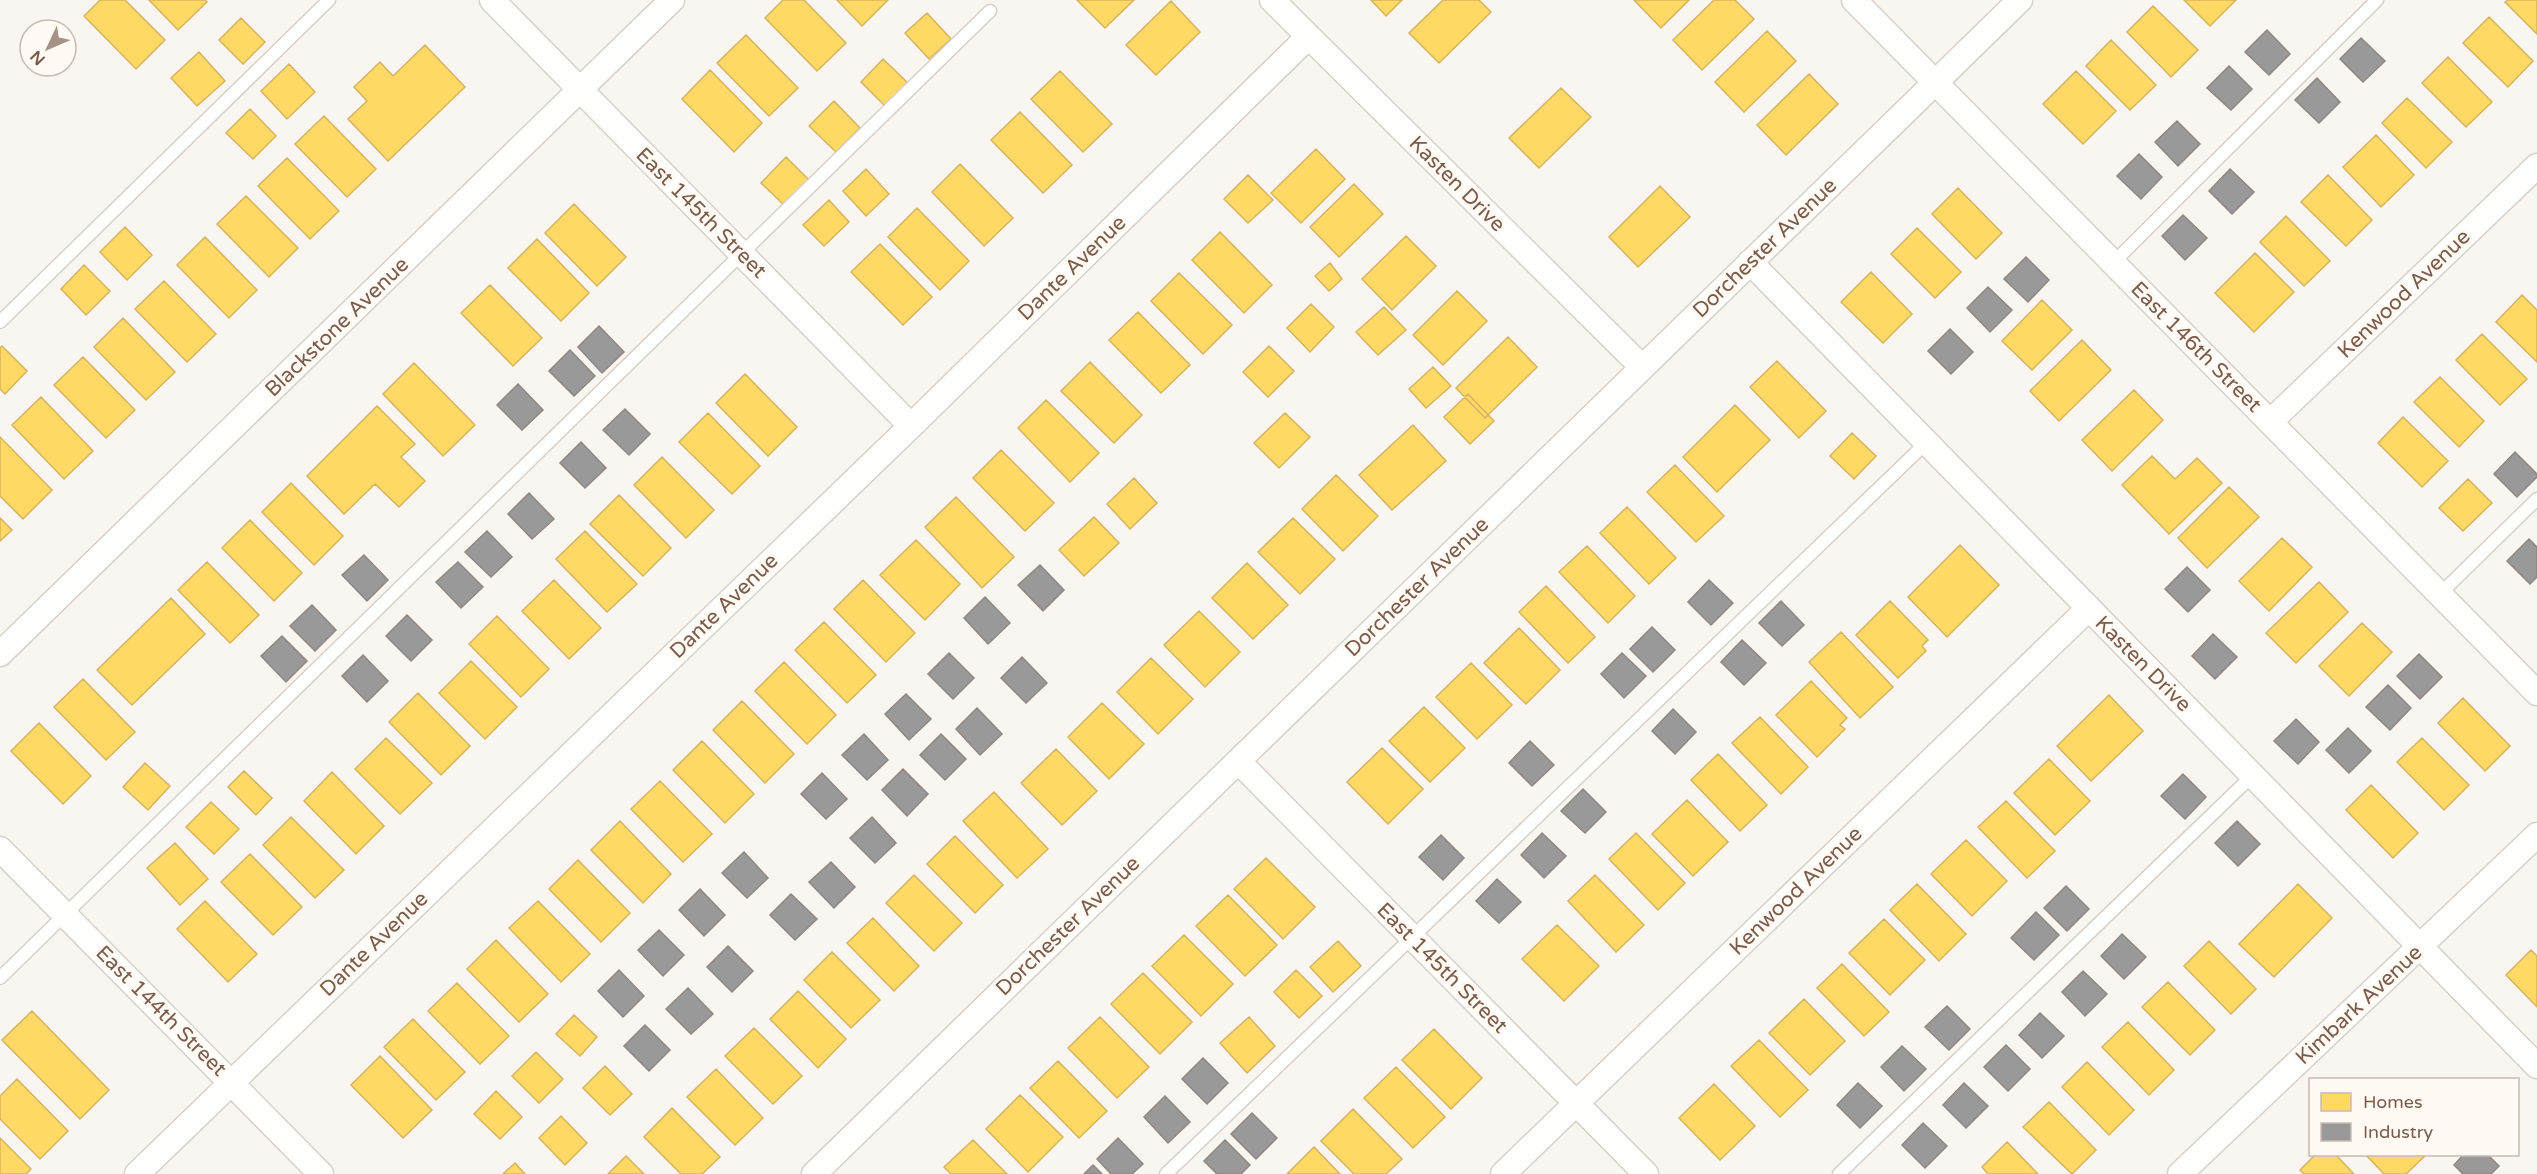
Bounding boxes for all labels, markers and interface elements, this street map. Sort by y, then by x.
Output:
north arrow [18,18,78,78]
text: N [26,46,50,69]
street label: Kasten Drive [1404,131,1510,237]
street label: East 145th Street [631,143,771,283]
street label: Dorchester Avenue [1688,173,1842,323]
street label: Dante Avenue [1013,210,1131,326]
street label: Kenwood Avenue [2333,224,2476,364]
street label: Blackstone Avenue [260,252,414,402]
street label: East 146th Street [2126,277,2266,417]
street label: Dorchester Avenue [1340,512,1494,662]
street label: Dante Avenue [665,548,783,664]
street label: Kasten Drive [2090,611,2196,717]
street label: Kenwood Avenue [1725,821,1868,961]
street label: Dorchester Avenue [991,851,1145,1001]
street label: Dante Avenue [315,886,433,1002]
street label: East 145th Street [1372,898,1512,1038]
street label: Kimbark Avenue [2291,940,2427,1070]
street label: East 144th Street [91,941,231,1081]
legend [2309,1078,2519,1156]
text: Homes [2363,1091,2423,1113]
text: Industry [2363,1121,2434,1143]

